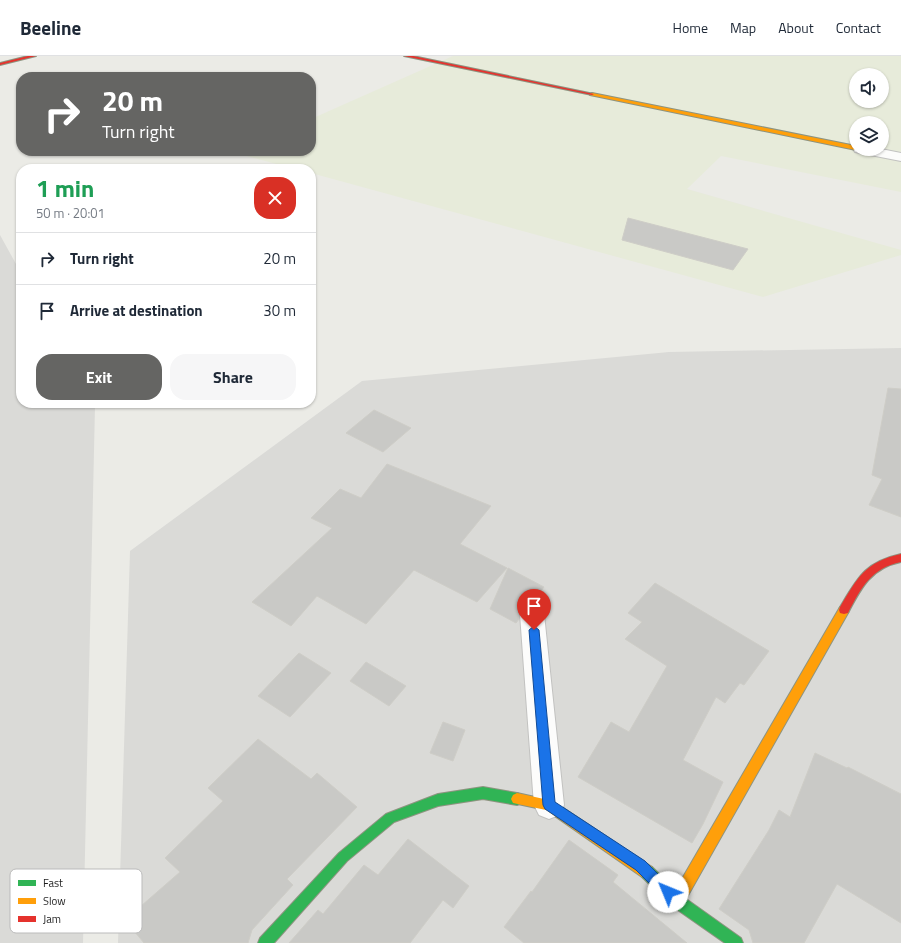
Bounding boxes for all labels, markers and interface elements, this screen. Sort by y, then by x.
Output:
text: Beeline [20,13,81,42]
text: Home [673,17,708,38]
text: Map [730,17,756,38]
text: About [778,17,814,38]
text: Contact [836,17,881,38]
map controls [849,68,889,156]
button: sound [849,68,889,108]
text: 20 m [102,79,163,122]
icon: right [36,88,88,140]
button: layers [849,116,889,156]
text: Turn right [102,118,175,145]
text: 1 min [36,170,94,206]
button: close [254,177,296,219]
text: 50 m · 20:01 [36,203,105,223]
text: Turn right [70,247,134,270]
text: 20 m [263,247,296,270]
icon: right [36,248,58,270]
text: Arrive at destination [70,299,203,322]
text: 30 m [263,299,296,322]
icon: arrive [36,300,58,322]
button: Exit [36,354,162,400]
button: Share [170,354,296,400]
pin [517,589,551,630]
icon: arrive [523,595,545,617]
legend [10,869,142,933]
position arrow [647,871,689,913]
text: Fast [43,875,63,891]
text: Slow [43,893,66,909]
text: Jam [43,911,61,927]

